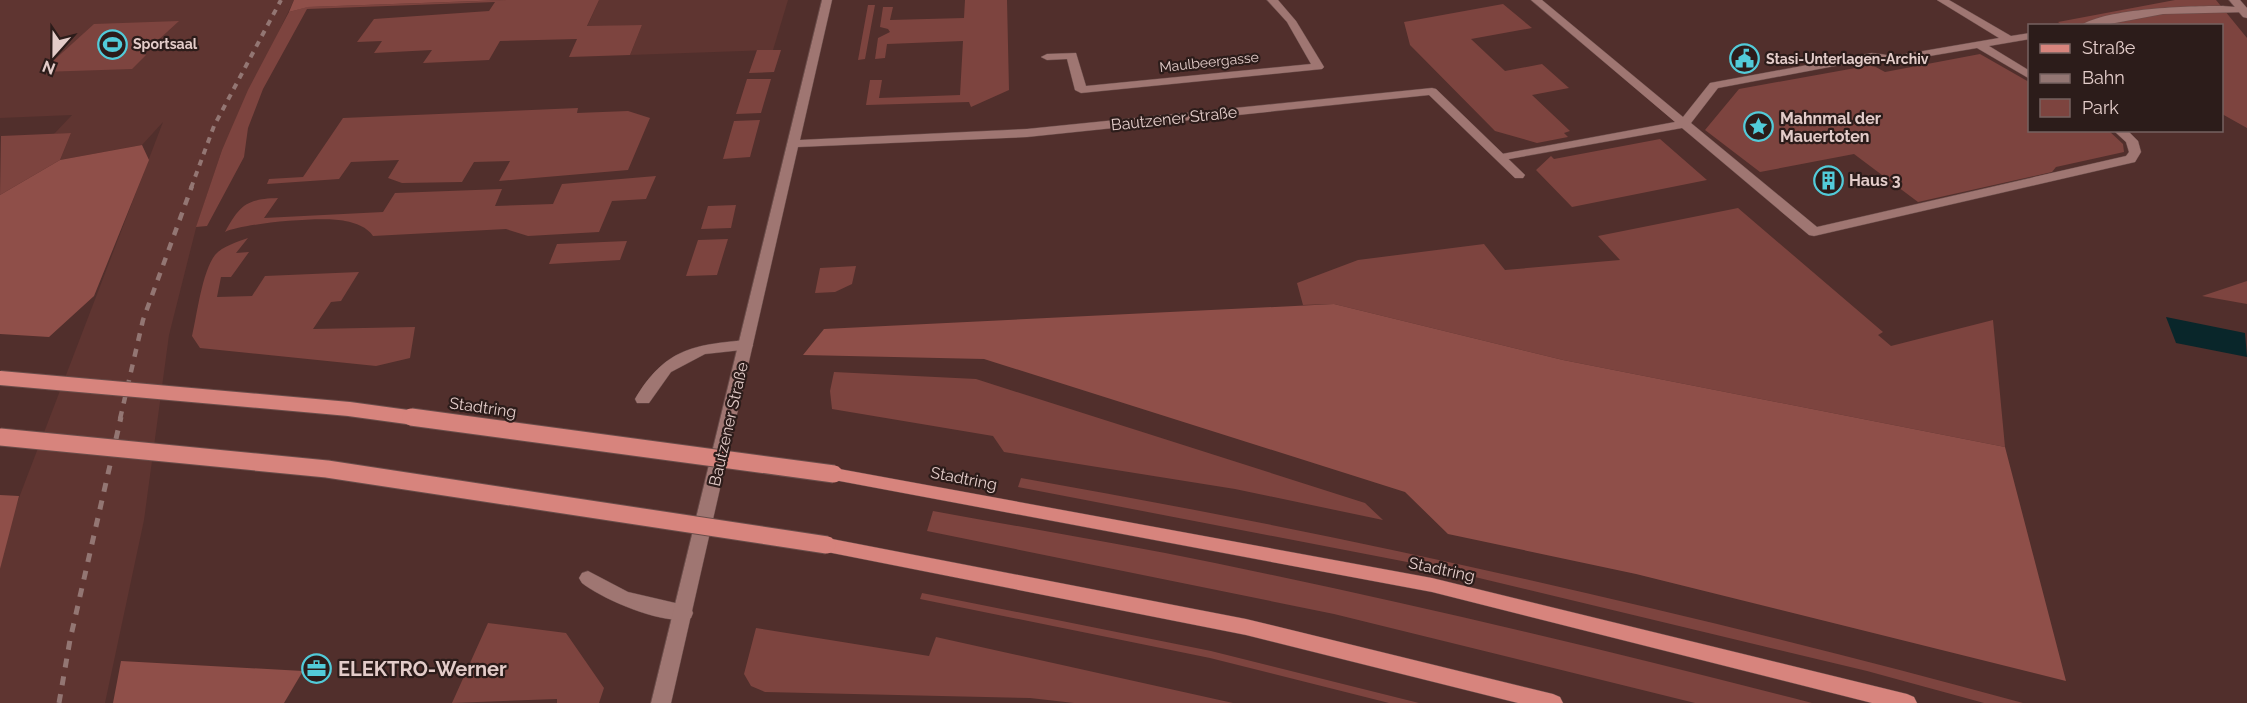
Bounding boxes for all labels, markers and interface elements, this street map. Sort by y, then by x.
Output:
north arrow [24,24,84,84]
legend [2028,24,2223,132]
sports icon: Sportsaal [96,28,128,60]
place label: Sportsaal [133,36,198,52]
text: Straße [2082,37,2136,58]
public building icon: Stasi-Unterlagen-Archiv [1729,43,1761,75]
street label: Maulbeergasse [1159,49,1259,75]
place label: Stasi-Unterlagen-Archiv [1766,51,1929,67]
text: N [40,56,58,79]
text: Bahn [2082,67,2125,88]
text: Park [2082,97,2119,118]
street label: Bautzener Straße [1110,102,1238,135]
place label: Mahnmal der Mauertoten [1780,109,1881,146]
place icon: Mahnmal der Mauertoten [1743,111,1775,143]
building icon: Haus 3 [1812,164,1844,196]
place label: Haus 3 [1849,171,1901,190]
street label: Bautzener Straße [705,360,752,488]
street label: Stadtring [448,393,518,422]
street label: Stadtring [929,463,999,494]
street label: Stadtring [1407,553,1477,586]
office icon: ELEKTRO-Werner [301,653,333,685]
place label: ELEKTRO-Werner [338,657,507,681]

